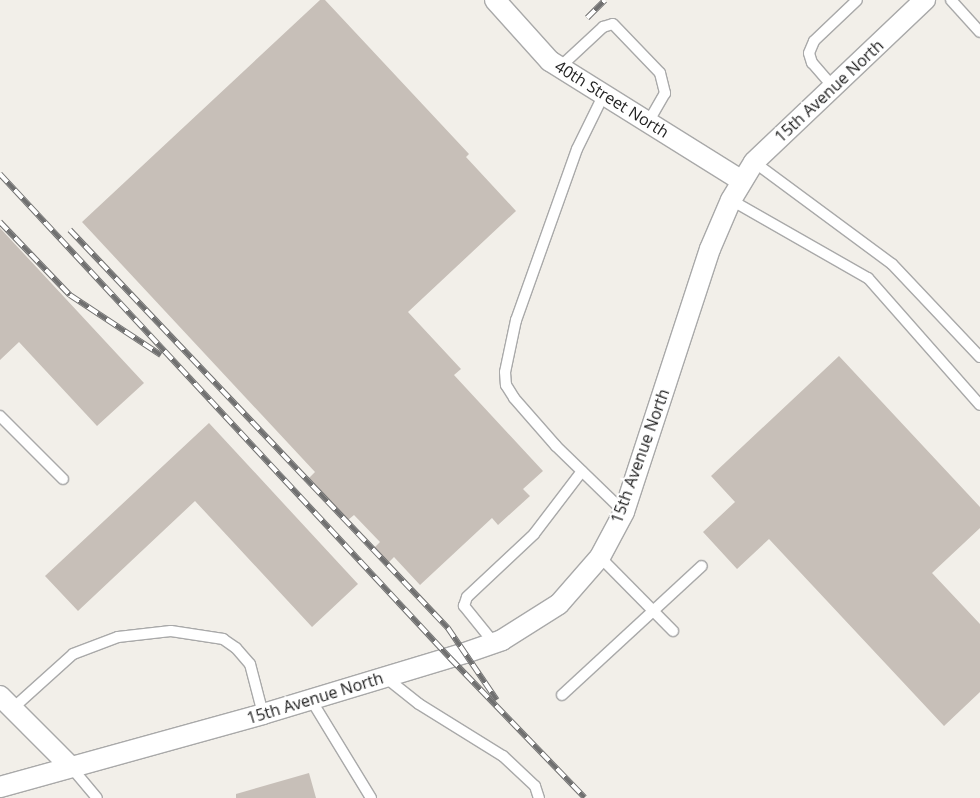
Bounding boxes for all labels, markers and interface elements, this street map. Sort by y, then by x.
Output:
street label: 15th Avenue North [771,36,887,146]
street label: 40th Street North [552,56,672,142]
street label: 15th Avenue North [607,386,673,526]
street label: 15th Avenue North [245,668,385,728]

